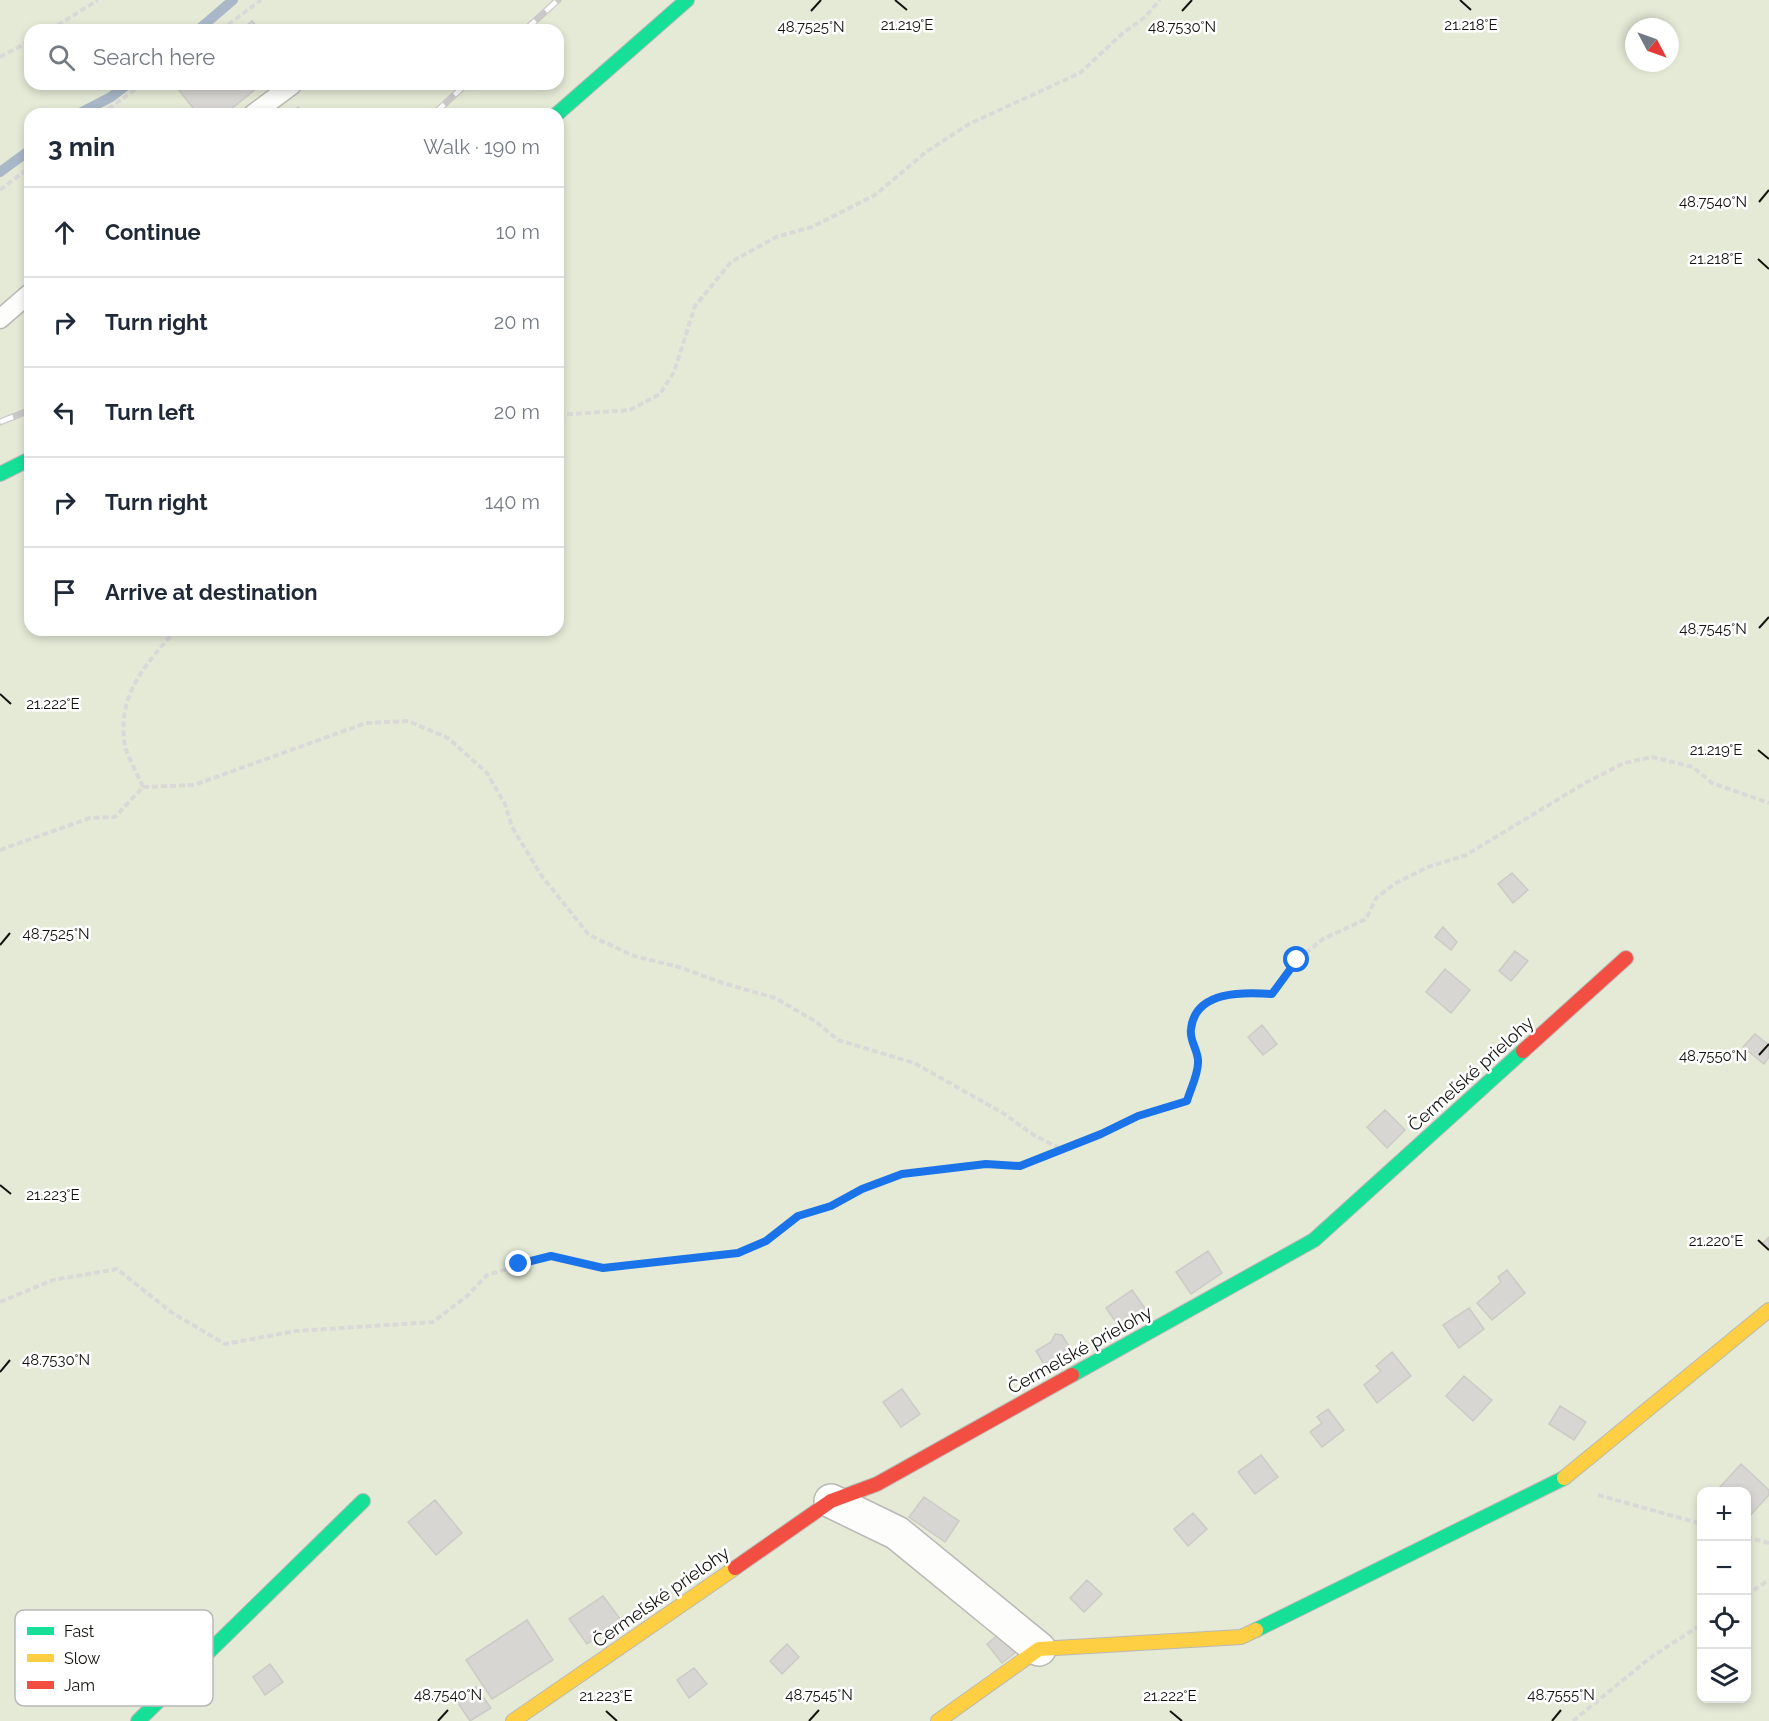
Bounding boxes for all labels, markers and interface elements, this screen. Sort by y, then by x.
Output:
text: 21.219°E [881,16,933,34]
text: 21.218°E [1444,16,1498,34]
text: 48.7525°N [777,18,845,36]
text: 48.7530°N [1148,18,1216,36]
north arrow [1625,18,1679,72]
search box [24,24,564,90]
icon: search [45,41,78,74]
text: Search here [93,44,215,70]
text: 3 min [48,132,115,162]
text: Walk · 190 m [423,135,540,159]
text: 48.7540°N [1679,193,1747,211]
icon: ahead [48,216,81,249]
text: Continue [105,219,201,245]
text: 10 m [496,220,540,244]
text: 21.218°E [1689,250,1743,268]
icon: right [48,306,81,339]
text: Turn right [105,309,208,335]
text: 20 m [494,310,540,334]
icon: left [48,396,81,429]
text: Turn left [105,399,195,425]
text: 20 m [494,400,540,424]
icon: right [48,486,81,519]
text: Turn right [105,489,208,515]
text: 140 m [485,490,540,514]
icon: arrive [48,576,81,609]
text: Arrive at destination [105,579,318,605]
text: 48.7545°N [1679,620,1747,638]
text: 21.222°E [26,695,80,713]
text: 21.219°E [1690,741,1742,759]
text: 48.7525°N [22,925,90,943]
route start [1283,946,1309,972]
street label: Čermeľské prielohy [1403,1011,1538,1136]
text: 48.7550°N [1679,1047,1747,1065]
text: 21.223°E [26,1186,80,1204]
text: 21.220°E [1689,1232,1743,1250]
route end [505,1250,531,1276]
street label: Čermeľské prielohy [1003,1300,1156,1398]
text: 48.7530°N [22,1351,90,1369]
map controls [1697,1487,1751,1703]
button: + [1697,1487,1751,1541]
street label: Čermeľské prielohy [588,1541,733,1652]
button: − [1697,1541,1751,1595]
button: locate [1697,1595,1751,1649]
legend [15,1610,213,1706]
text: Fast [64,1622,95,1641]
text: Slow [64,1649,100,1668]
button: layers [1697,1649,1751,1703]
text: Jam [64,1676,95,1695]
text: 48.7540°N [414,1686,482,1704]
text: 48.7545°N [785,1686,853,1704]
text: 48.7555°N [1527,1686,1595,1704]
text: 21.223°E [579,1687,633,1705]
text: 21.222°E [1143,1687,1197,1705]

